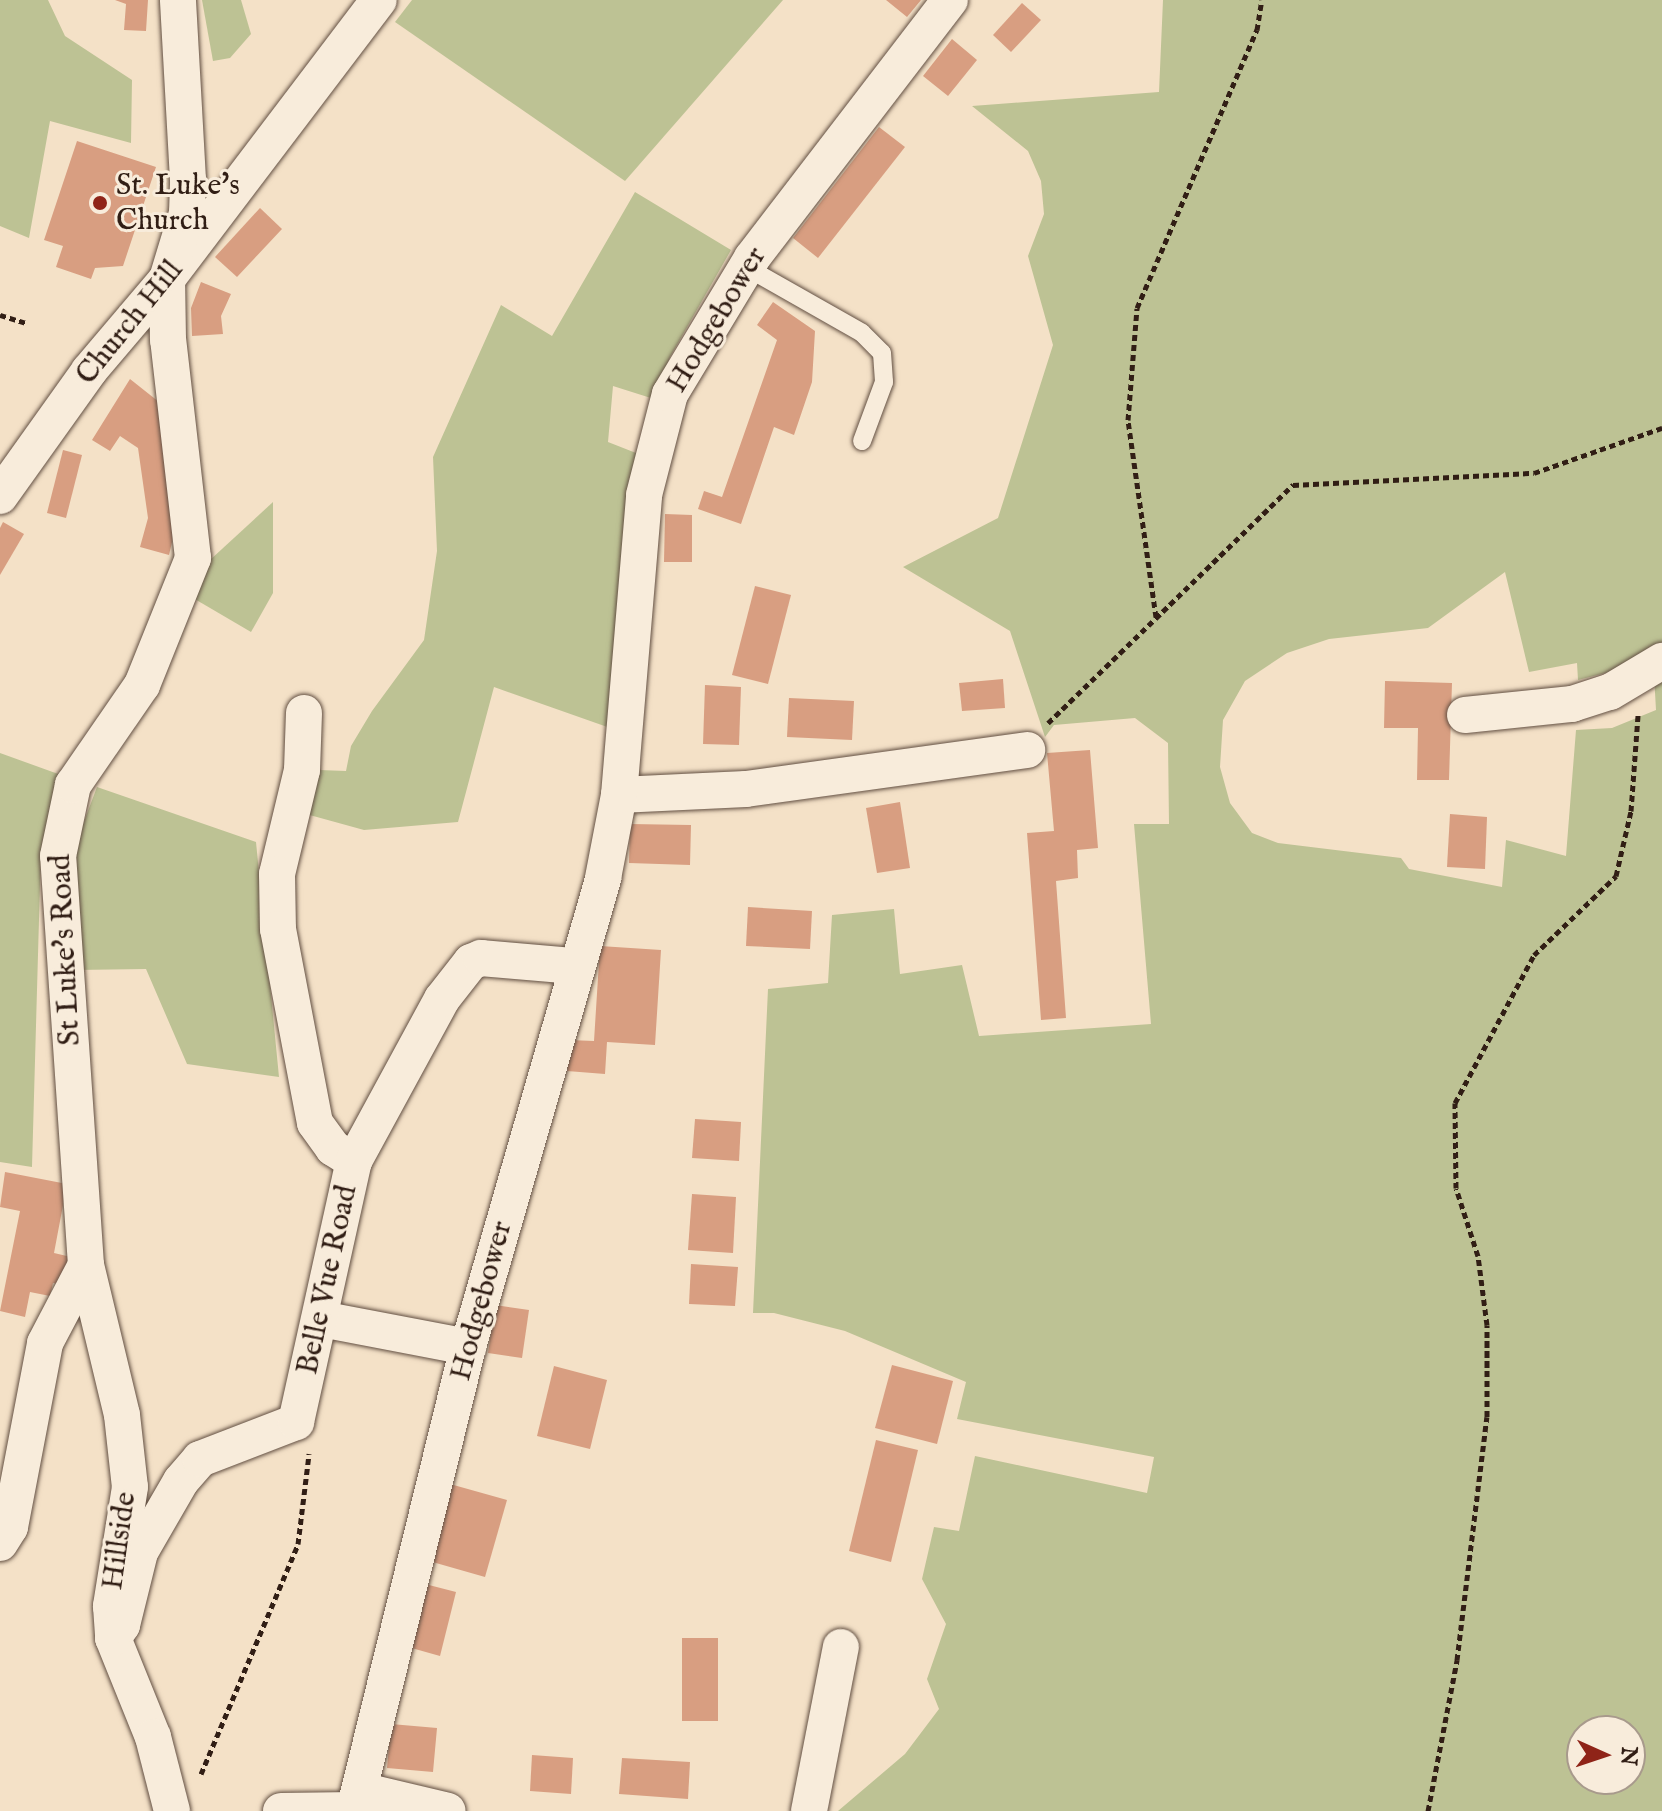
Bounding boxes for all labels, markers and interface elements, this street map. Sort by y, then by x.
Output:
place label: St. Luke's Church [116,168,240,238]
marker: St. Luke's Church [91,194,109,212]
street label: Hodgebower [659,241,775,399]
street label: Church Hill [69,254,191,392]
street label: St Luke's Road [43,853,89,1047]
street label: Belle Vue Road [290,1182,366,1378]
street label: Hodgebower [443,1217,521,1385]
street label: Hillside [95,1490,145,1592]
north arrow [1566,1715,1646,1795]
text: N [1613,1746,1642,1766]

